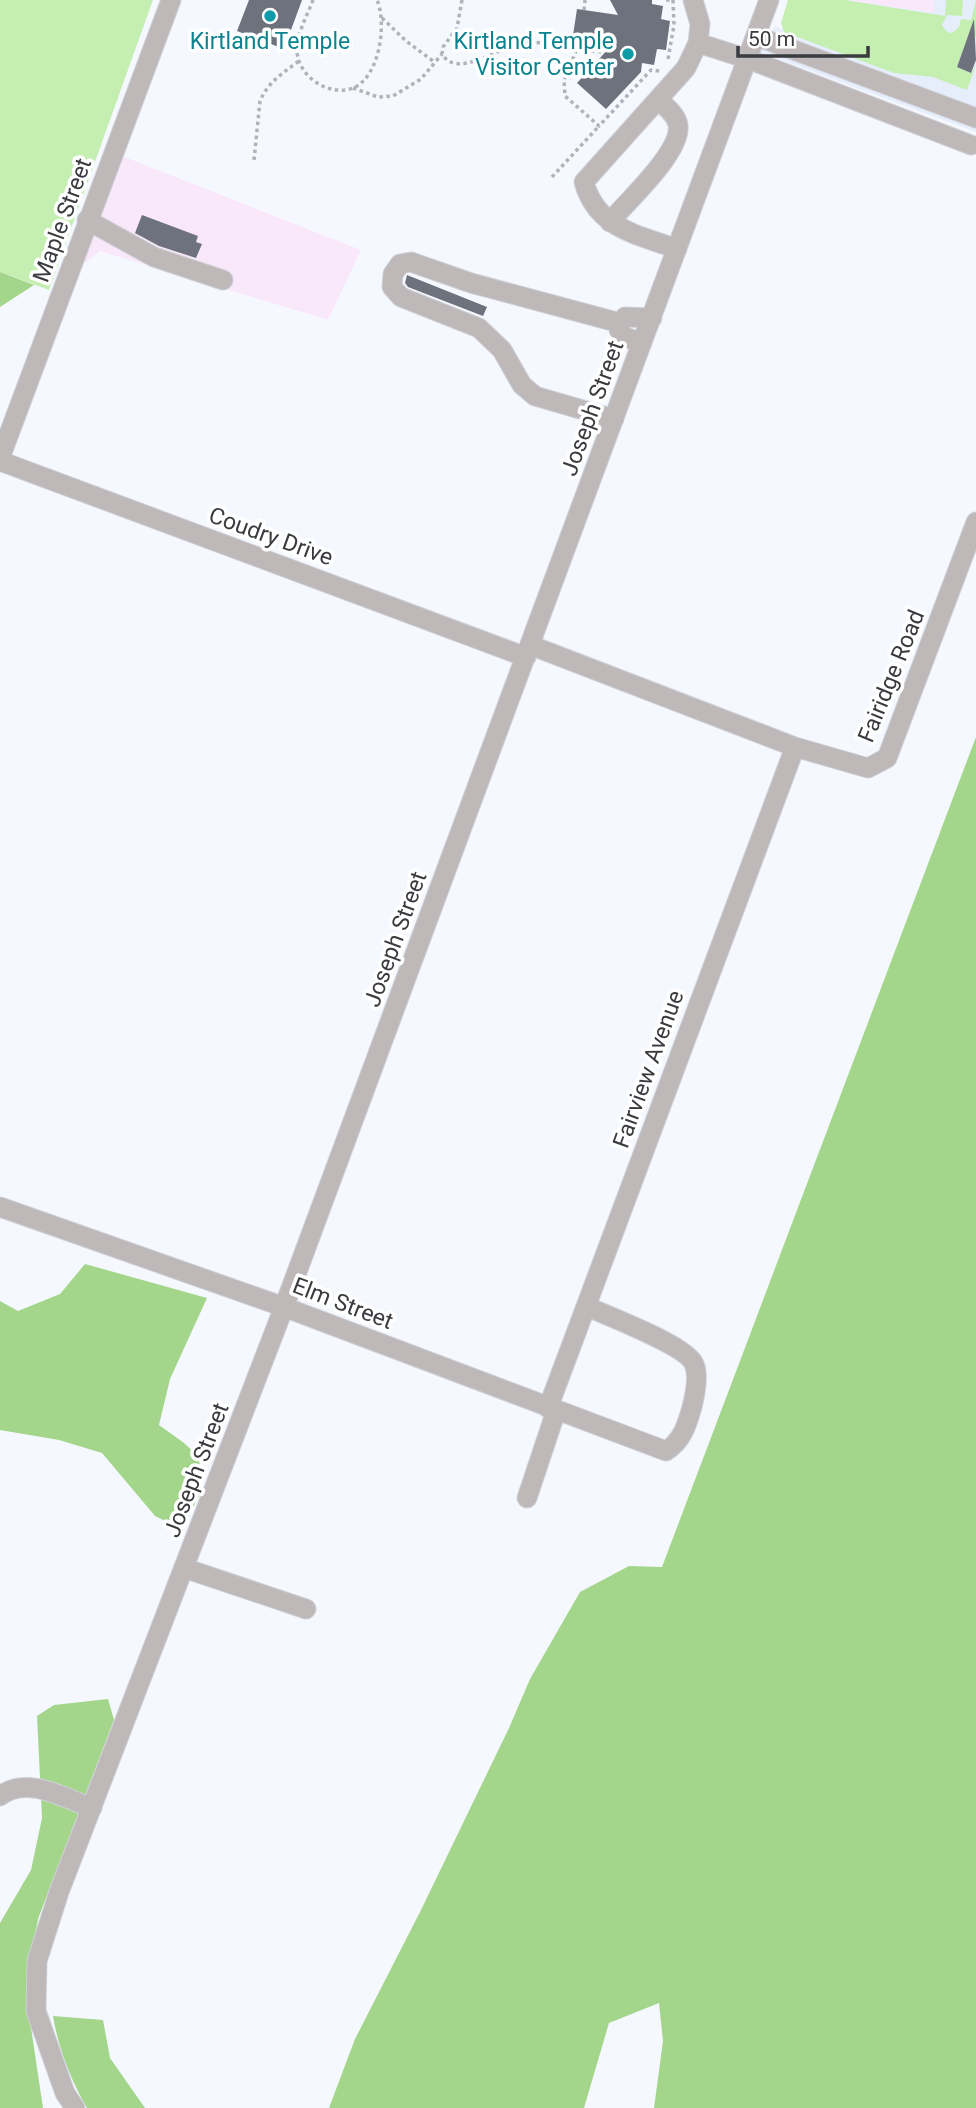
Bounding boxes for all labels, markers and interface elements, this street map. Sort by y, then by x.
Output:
marker: Kirtland Temple [262,8,278,24]
scale bar [738,14,867,58]
text: 50 m [748,27,795,51]
place label: Kirtland Temple [190,28,350,55]
place label: Kirtland Temple Visitor Center [453,28,614,81]
marker: Kirtland Temple Visitor Center [620,46,636,62]
street label: Maple Street [28,155,97,286]
street label: Joseph Street [556,337,629,479]
street label: Coudry Drive [205,502,337,571]
street label: Fairidge Road [853,606,930,746]
street label: Joseph Street [359,868,432,1010]
street label: Fairview Avenue [607,987,689,1152]
street label: Elm Street [289,1272,397,1335]
street label: Joseph Street [158,1399,234,1541]

